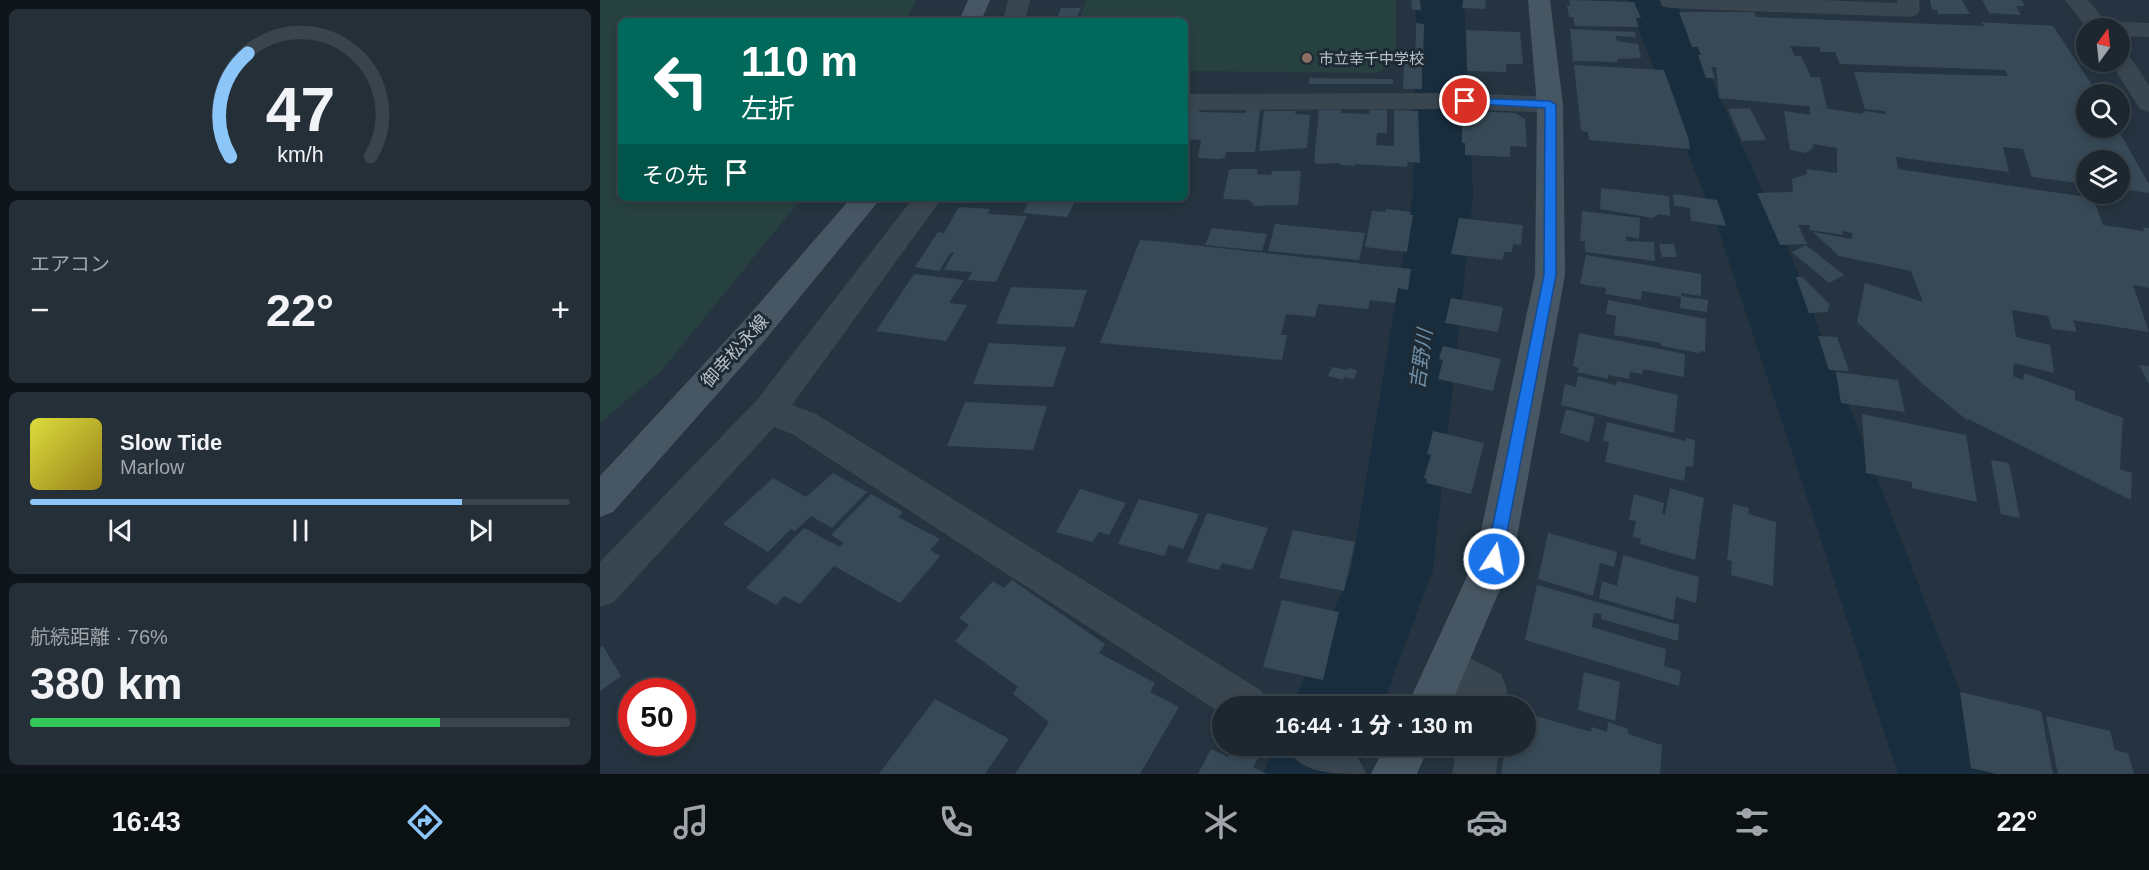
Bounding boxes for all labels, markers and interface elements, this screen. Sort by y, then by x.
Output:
north arrow [2076,18,2130,72]
map controls [2076,18,2130,204]
text: 110 m [741,38,858,85]
icon: left [642,42,720,120]
place label: 市立幸千中学校 [1319,50,1424,67]
marker: 市立幸千中学校 [1300,51,1314,65]
text: 47 [265,75,335,144]
pin [1439,75,1490,126]
icon: arrive [1448,84,1481,117]
button: search [2076,84,2130,138]
text: 左折 [741,94,795,124]
text: km/h [277,144,323,168]
button: layers [2076,150,2130,204]
icon: arrive [720,156,753,189]
text: その先 [642,163,708,188]
text: エアコン [30,253,110,275]
text: 22° [266,285,334,336]
text: − [30,291,49,328]
text: + [551,291,570,328]
street label: 御幸松永線 [697,311,773,391]
water label: 吉野川 [1406,326,1436,390]
text: Slow Tide [120,430,222,455]
text: Marlow [120,456,184,478]
icon: previous [104,514,137,547]
icon: pause [284,514,317,547]
icon: next [464,514,497,547]
position arrow [1462,527,1526,591]
text: 航続距離 · 76% [30,626,168,648]
text: 380 km [30,658,183,709]
speed limit sign: 50 [618,678,696,756]
text: 16:44 · 1 分 · 130 m [1275,713,1473,738]
icon: directions [404,801,446,843]
icon: music [670,801,712,843]
icon: phone [935,801,977,843]
icon: climate [1200,801,1242,843]
icon: car [1466,801,1508,843]
icon: filters [1731,801,1773,843]
text: 16:43 [112,807,181,837]
text: 22° [1996,807,2037,837]

